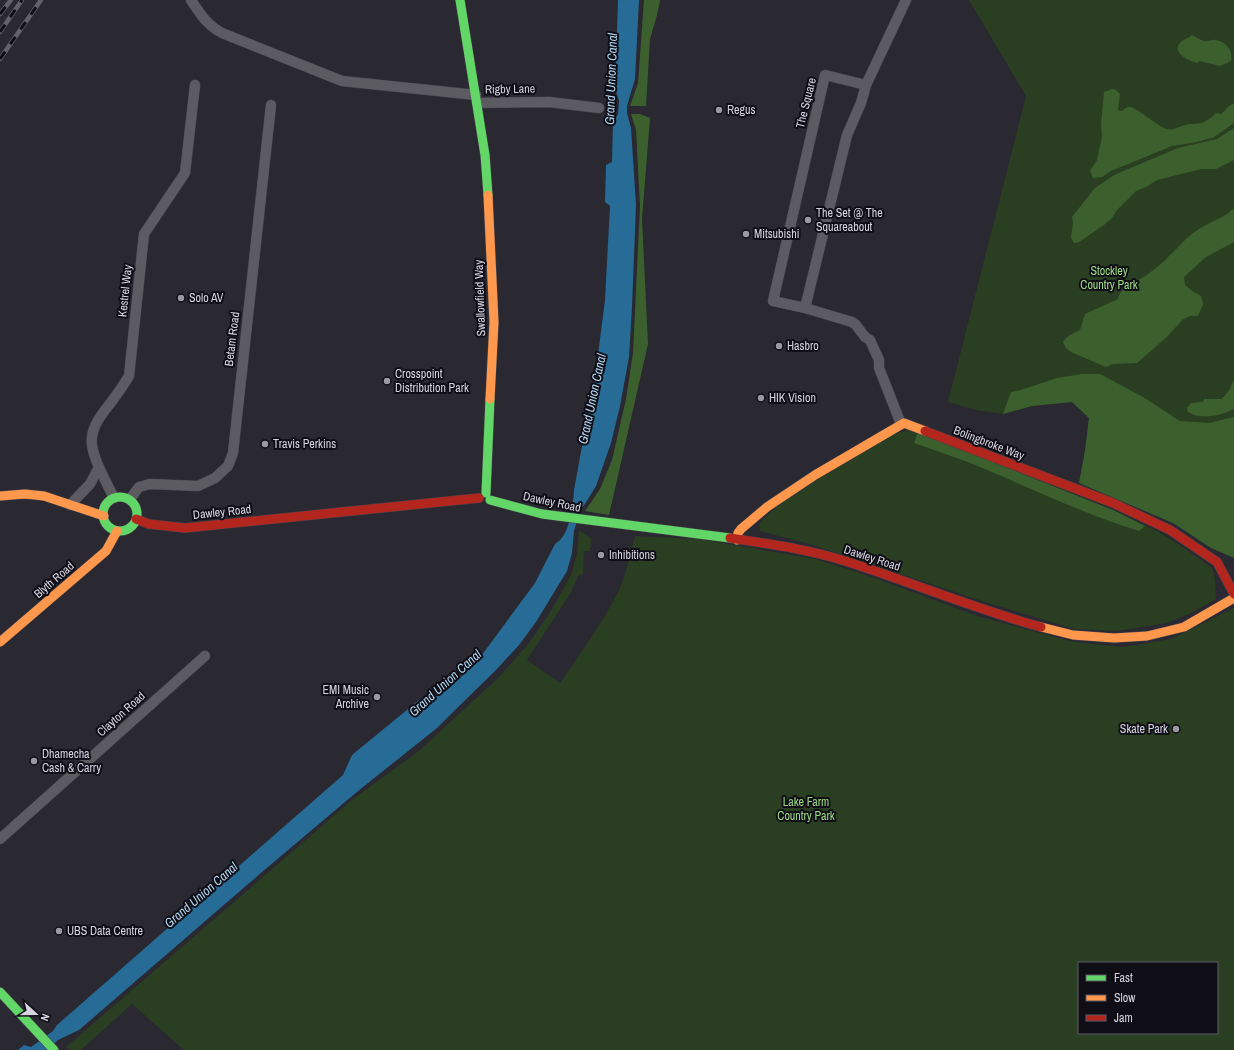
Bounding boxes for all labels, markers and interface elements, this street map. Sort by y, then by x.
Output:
water label: Grand Union Canal [601,32,621,125]
street label: The Square [792,76,820,130]
street label: Rigby Lane [485,81,535,97]
place label: Regus [727,102,756,118]
marker: Regus [714,105,724,115]
place label: The Set @ The Squareabout [816,205,883,235]
marker: The Set @ The Squareabout [803,215,813,225]
place label: Mitsubishi [754,226,799,242]
marker: Mitsubishi [741,229,751,239]
street label: Swallowfield Way [471,259,489,337]
park label: Stockley Country Park [1080,263,1138,293]
street label: Kestrel Way [114,264,136,318]
place label: Solo AV [189,290,224,306]
marker: Solo AV [176,293,186,303]
street label: Betam Road [221,311,243,367]
place label: Hasbro [787,338,819,354]
marker: Hasbro [774,341,784,351]
water label: Grand Union Canal [574,352,610,446]
place label: Crosspoint Distribution Park [395,366,469,396]
marker: Crosspoint Distribution Park [382,376,392,386]
place label: HIK Vision [769,390,816,406]
marker: HIK Vision [756,393,766,403]
street label: Bolingbroke Way [951,422,1027,464]
place label: Travis Perkins [273,436,336,452]
marker: Travis Perkins [260,439,270,449]
street label: Dawley Road [522,488,582,516]
street label: Dawley Road [192,501,252,523]
street label: Dawley Road [842,541,902,575]
place label: Inhibitions [609,547,655,563]
marker: Inhibitions [596,550,606,560]
street label: Blyth Road [31,558,77,602]
water label: Grand Union Canal [405,646,485,720]
place label: EMI Music Archive [323,682,369,712]
street label: Clayton Road [93,688,149,740]
marker: EMI Music Archive [372,692,382,702]
place label: Skate Park [1120,721,1168,737]
marker: Skate Park [1171,724,1181,734]
place label: Dhamecha Cash & Carry [42,746,101,776]
marker: Dhamecha Cash & Carry [29,756,39,766]
park label: Lake Farm Country Park [777,794,835,824]
water label: Grand Union Canal [161,858,242,932]
place label: UBS Data Centre [67,923,143,939]
marker: UBS Data Centre [54,926,64,936]
legend [1078,962,1218,1034]
text: Fast [1114,970,1133,986]
text: Slow [1114,990,1136,1006]
north arrow [16,994,56,1034]
text: Jam [1114,1010,1133,1026]
text: N [38,1012,53,1023]

